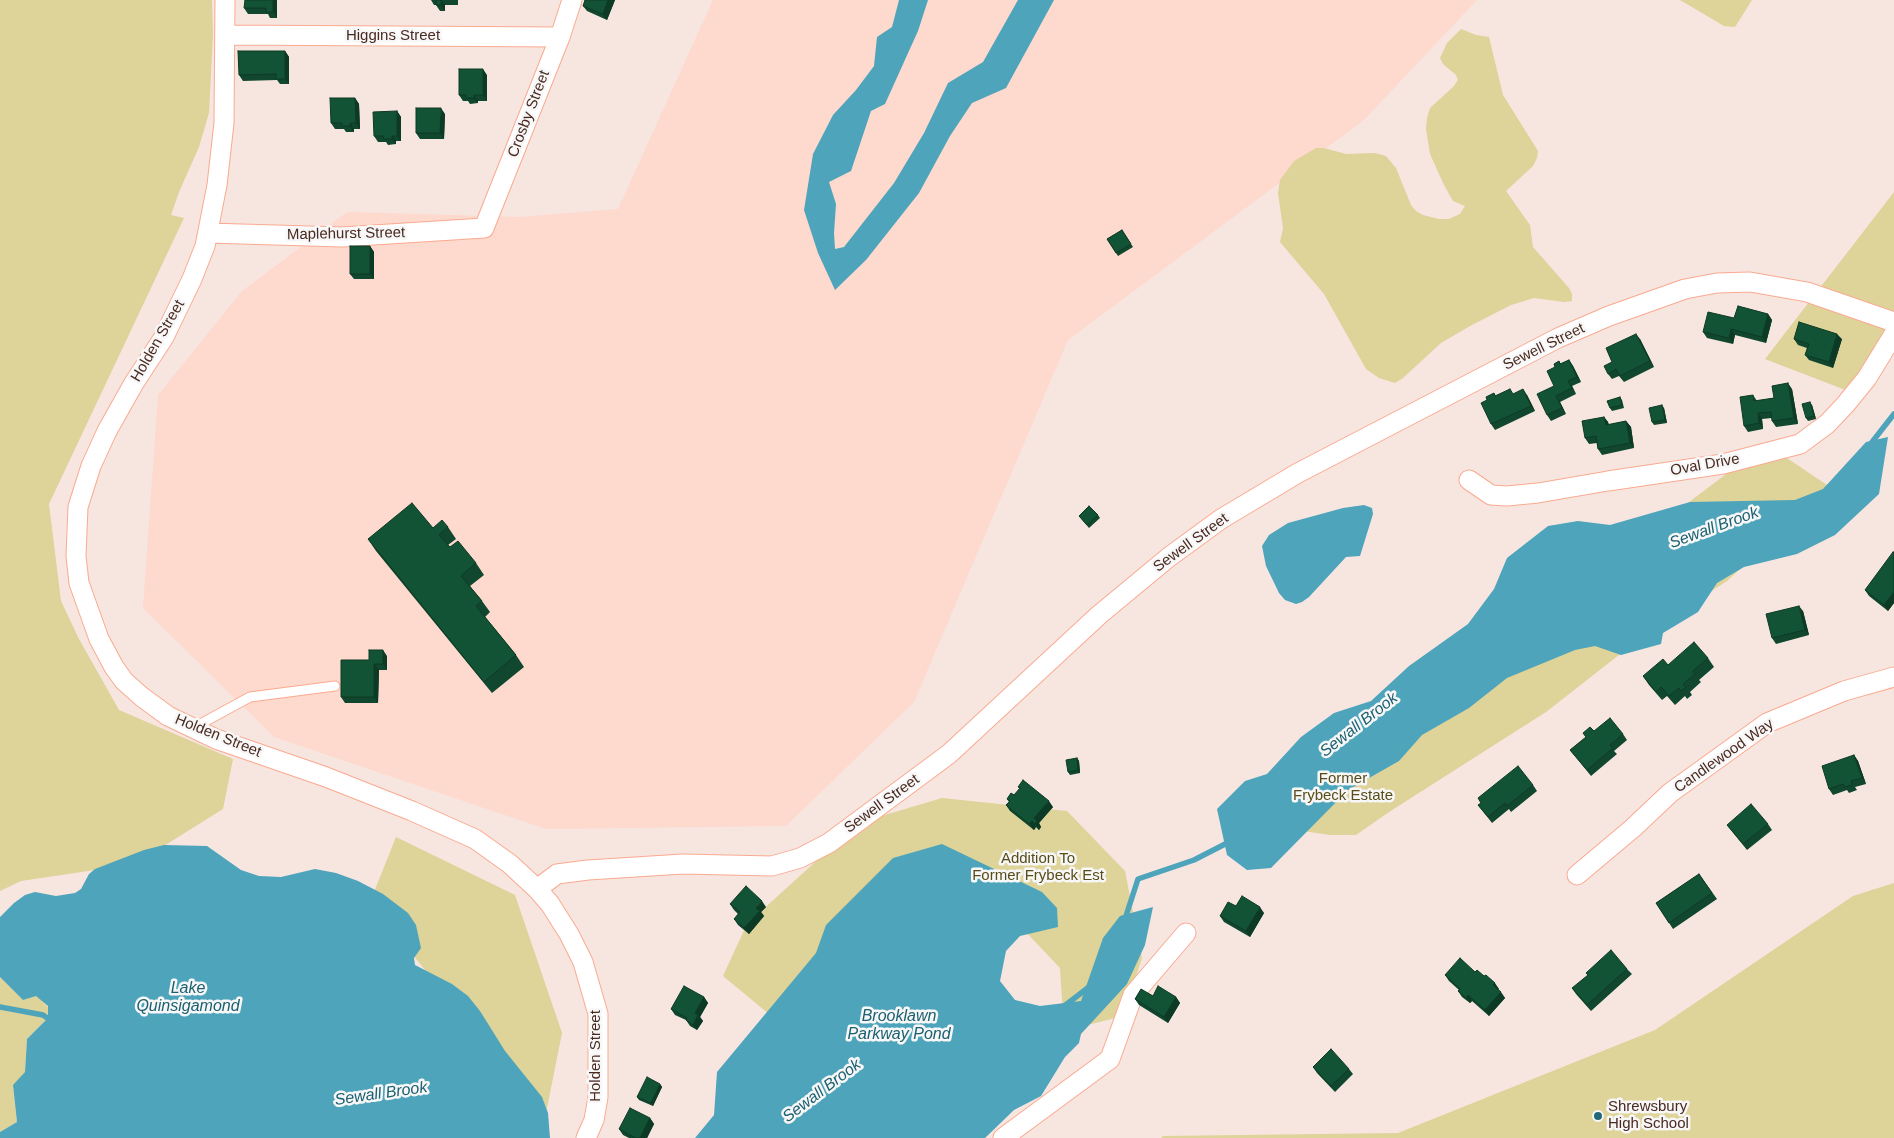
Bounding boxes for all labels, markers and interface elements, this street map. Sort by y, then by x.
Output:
street label: Higgins Street [346,27,440,45]
street label: Crosby Street [504,68,554,160]
street label: Maplehurst Street [287,224,405,244]
street label: Holden Street [127,297,189,385]
street label: Sewell Street [1500,320,1588,374]
street label: Oval Drive [1669,450,1741,480]
water label: Sewall Brook [1667,503,1761,553]
street label: Sewell Street [1150,510,1232,576]
water label: Sewall Brook [1316,689,1402,761]
street label: Holden Street [172,710,264,762]
street label: Candlewood Way [1671,715,1777,797]
park label: Former Frybeck Estate [1293,770,1393,805]
street label: Sewell Street [841,771,923,837]
park label: Addition To Former Frybeck Est [972,850,1104,885]
water label: Lake Quinsigamond [136,979,240,1017]
water label: Brooklawn Parkway Pond [847,1007,951,1045]
street label: Holden Street [587,1010,605,1102]
water label: Sewall Brook [779,1055,865,1127]
water label: Sewall Brook [333,1078,429,1110]
place label: Shrewsbury High School [1608,1098,1689,1133]
marker: Shrewsbury High School [1592,1110,1604,1122]

